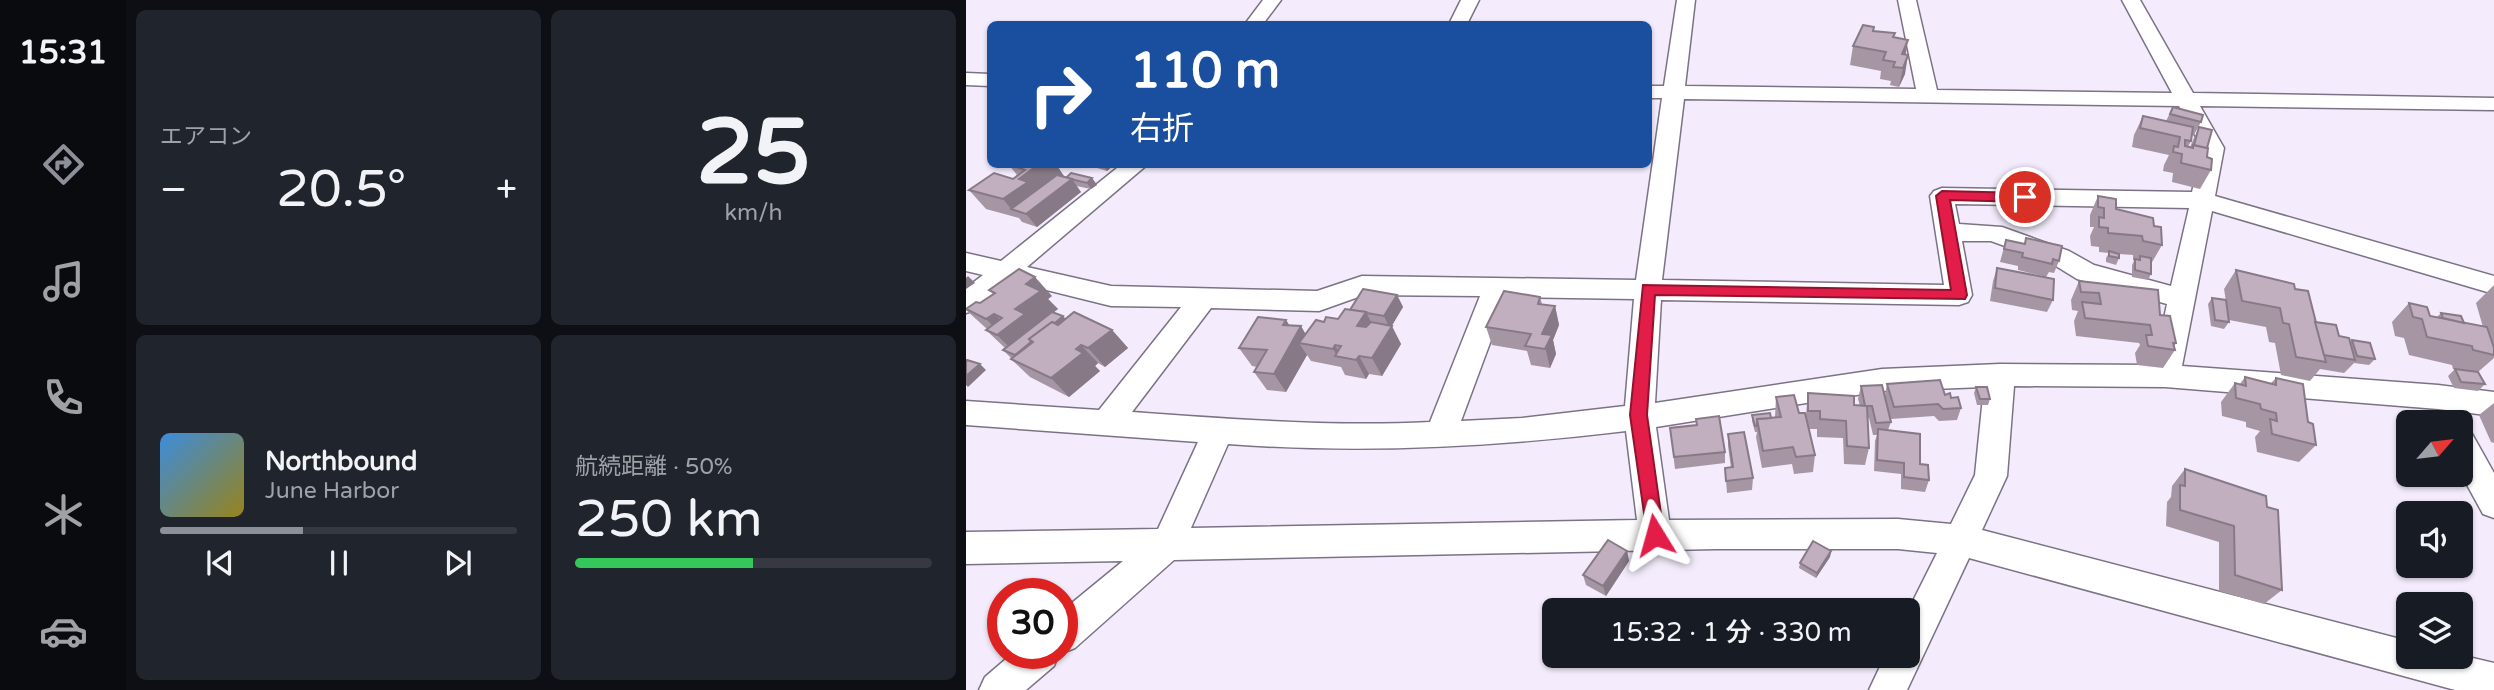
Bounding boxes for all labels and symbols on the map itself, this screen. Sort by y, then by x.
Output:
pin [1995,167,2055,227]
north arrow [2396,410,2473,486]
position arrow [1618,498,1692,572]
speed limit sign: 30 [987,578,1078,669]

